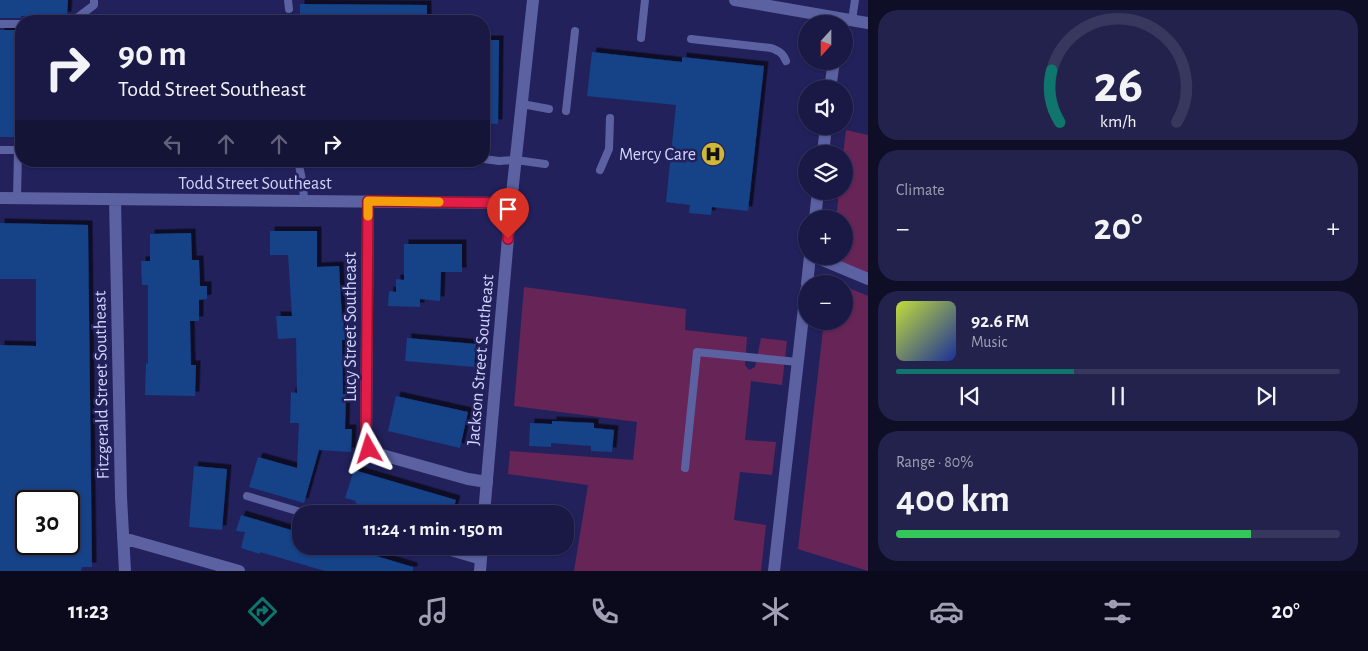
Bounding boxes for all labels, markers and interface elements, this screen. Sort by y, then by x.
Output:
north arrow [798,15,852,70]
map controls [798,15,853,330]
icon: right [35,35,100,100]
text: 90 m [118,37,187,72]
text: 26 [1093,59,1143,111]
text: Todd Street Southeast [118,78,306,100]
button: sound [798,80,853,135]
text: km/h [1100,113,1136,131]
icon: left [159,130,187,158]
icon: ahead [212,130,240,158]
icon: ahead [265,130,293,158]
icon: right [318,130,346,158]
hospital icon: Mercy Care [700,141,726,167]
button: layers [798,145,853,200]
place label: Mercy Care [619,146,696,164]
street label: Todd Street Southeast [178,175,332,193]
text: Climate [896,182,945,198]
pin [487,188,529,239]
icon: arrive [494,195,522,223]
text: 20° [1094,209,1142,247]
button: + [798,210,853,265]
text: − [896,215,909,243]
text: + [1327,215,1340,243]
street label: Lucy Street Southeast [342,252,360,402]
street label: Jackson Street Southeast [465,273,497,446]
button: − [798,275,853,330]
street label: Fitzgerald Street Southeast [91,290,113,479]
text: 92.6 FM [971,312,1029,331]
text: Music [971,334,1007,350]
icon: previous [956,382,984,410]
icon: pause [1104,382,1132,410]
icon: next [1252,382,1280,410]
position arrow [342,422,394,474]
text: Range · 80% [896,454,973,470]
text: 400 km [896,481,1010,519]
speed limit sign: 30 [15,490,80,555]
text: 11:24 · 1 min · 150 m [363,520,503,539]
icon: directions [245,594,280,629]
icon: music [416,594,451,629]
icon: phone [587,594,622,629]
icon: climate [758,594,793,629]
icon: car [929,594,964,629]
icon: filters [1100,594,1135,629]
text: 11:23 [68,600,109,622]
text: 20° [1272,600,1300,622]

